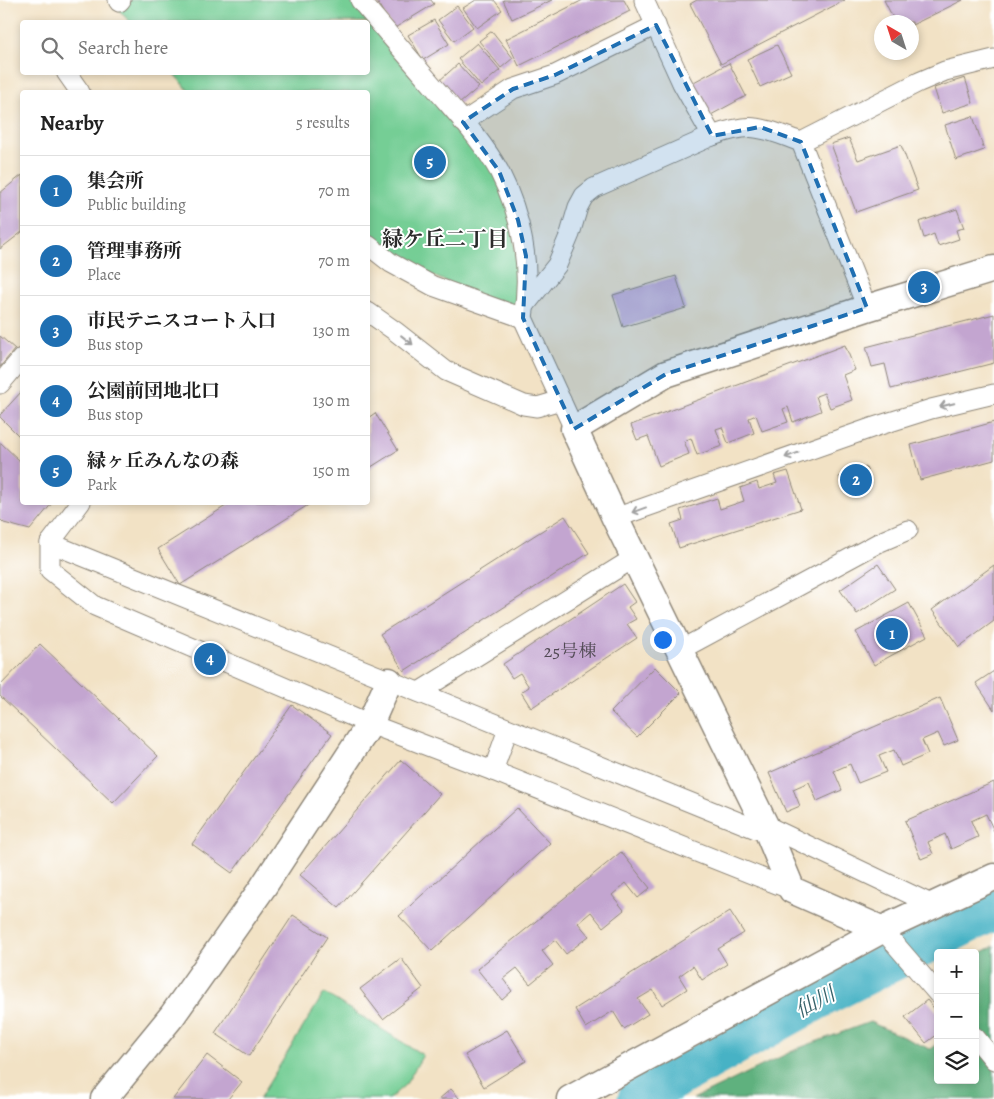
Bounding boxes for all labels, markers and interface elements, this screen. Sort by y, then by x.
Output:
north arrow [874,15,919,60]
search box [20,20,370,75]
icon: search [38,34,66,62]
text: Search here [78,35,168,61]
text: Nearby [40,109,103,137]
text: 5 results [296,112,350,134]
pin: 5 [414,143,446,181]
text: 集会所 [87,168,144,194]
text: 1 [53,180,59,202]
text: 70 m [318,180,350,202]
text: Public building [87,194,186,216]
district label: 緑ケ丘二丁目 [382,225,508,253]
text: 管理事務所 [87,238,182,264]
text: 2 [52,250,60,272]
text: 70 m [318,250,350,272]
text: Place [87,264,121,286]
pin: 3 [908,268,940,306]
text: 市民テニスコート入口 [87,308,276,334]
text: 3 [53,320,59,342]
text: 130 m [313,320,350,342]
text: Bus stop [87,334,143,356]
one-way arrow [400,335,413,346]
text: 公園前団地北口 [87,378,220,404]
text: 4 [52,390,60,412]
text: 130 m [313,390,350,412]
one-way arrow [939,401,955,410]
text: Bus stop [87,404,143,426]
text: 緑ヶ丘みんなの森 [87,448,239,474]
one-way arrow [785,451,800,460]
text: 5 [53,460,59,482]
text: 150 m [313,460,350,482]
pin: 2 [840,461,872,499]
text: Park [87,474,117,496]
one-way arrow [632,506,647,515]
pin: 1 [876,615,908,653]
your location [650,627,676,653]
house number: 25号棟 [544,639,596,663]
pin: 4 [194,640,226,678]
map controls [934,949,979,1084]
button: + [934,949,979,994]
water label: 仙川 [790,979,842,1024]
button: − [934,994,979,1039]
button: layers [934,1039,979,1084]

